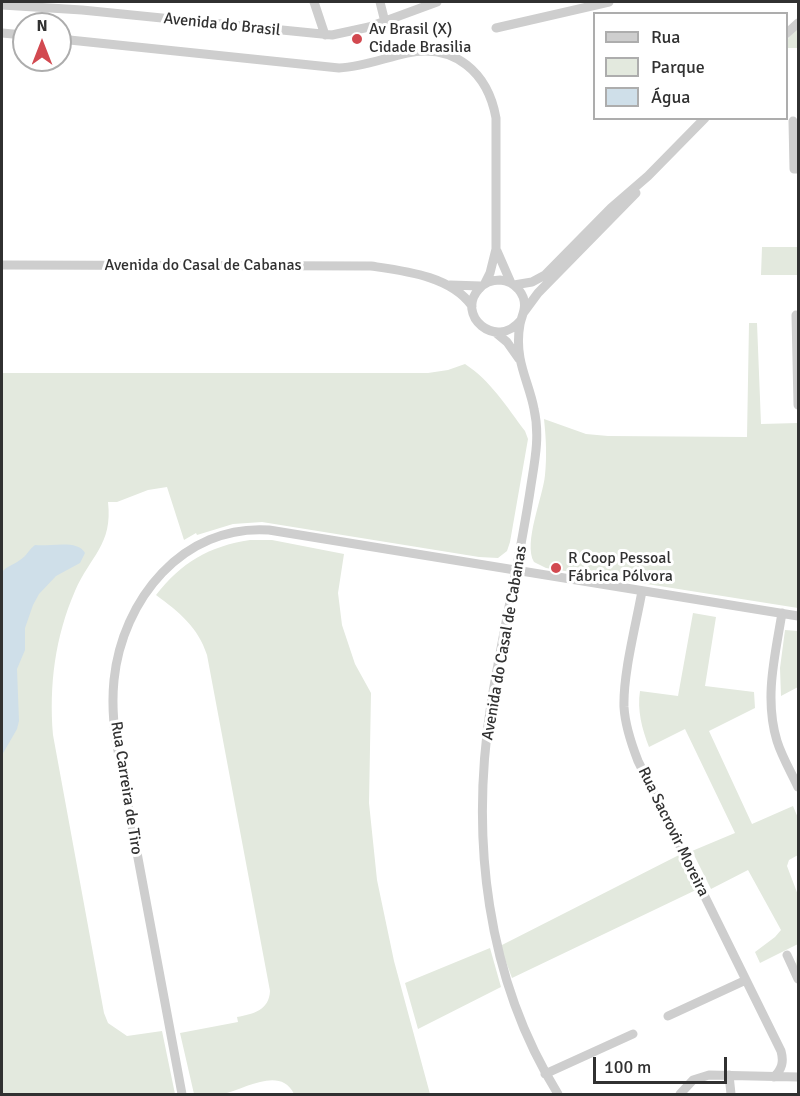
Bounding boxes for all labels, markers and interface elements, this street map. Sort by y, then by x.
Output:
street label: Avenida do Brasil [163,9,281,41]
north arrow [12,12,72,72]
legend [593,12,788,120]
text: N [36,16,48,36]
place label: Av Brasil (X) Cidade Brasilia [369,20,471,58]
text: Rua [651,26,680,48]
marker: Av Brasil (X) Cidade Brasilia [350,32,364,46]
text: Parque [651,56,705,78]
text: Água [651,86,690,108]
street label: Avenida do Casal de Cabanas [104,256,302,276]
street label: Avenida do Casal de Cabanas [478,544,532,742]
place label: R Coop Pessoal Fábrica Pólvora [568,549,673,587]
marker: R Coop Pessoal Fábrica Pólvora [549,561,563,575]
street label: Rua Carreira de Tiro [106,720,146,856]
street label: Rua Sacrovir Moreira [633,764,713,900]
scale bar [596,1045,730,1083]
text: 100 m [604,1056,651,1078]

